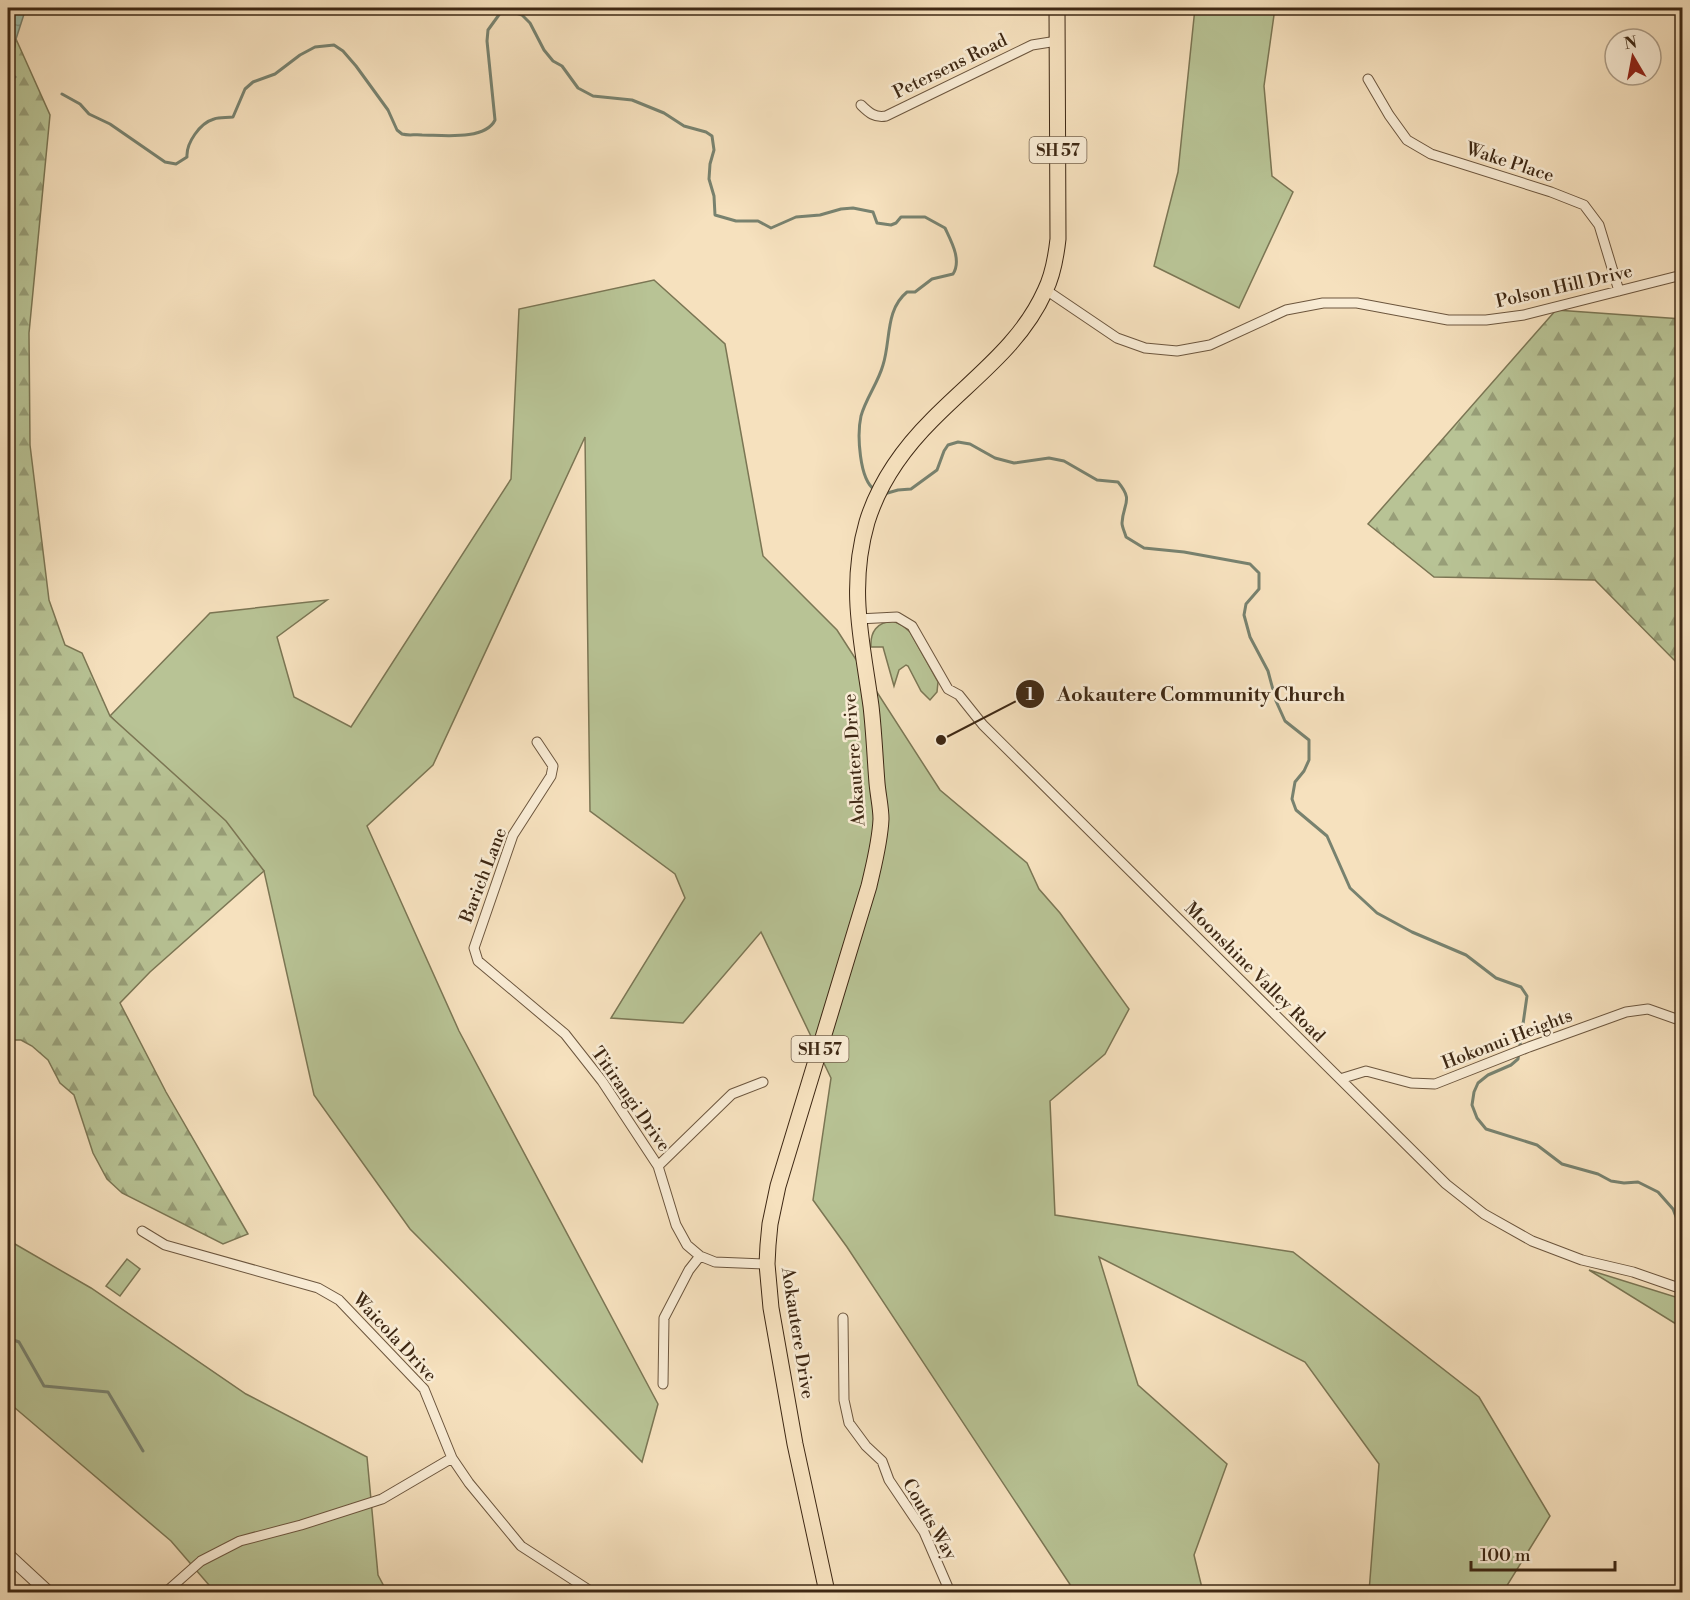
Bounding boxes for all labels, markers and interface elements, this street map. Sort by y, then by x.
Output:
north arrow [1603,27,1663,87]
street label: Petersens Road [889,29,1012,104]
text: N [1623,32,1639,54]
road number: SH 57 [1030,137,1086,163]
street label: Wake Place [1462,137,1557,188]
street label: Polson Hill Drive [1494,260,1635,313]
callout: Aokautere Community Church [1015,675,1357,713]
text: 1 [1026,683,1035,706]
text: Aokautere Community Church [1056,683,1346,708]
street label: Aokautere Drive [838,693,871,828]
street label: Barich Lane [454,824,512,927]
street label: Moonshine Valley Road [1180,897,1330,1048]
street label: Hokonui Heights [1439,1004,1576,1075]
road number: SH 57 [792,1036,848,1062]
street label: Titirangi Drive [586,1042,675,1156]
street label: Aokautere Drive [776,1265,819,1401]
street label: Waicola Drive [347,1287,442,1387]
street label: Coutts Way [897,1475,962,1564]
scale bar [1471,1534,1615,1572]
text: 100 m [1480,1544,1531,1567]

